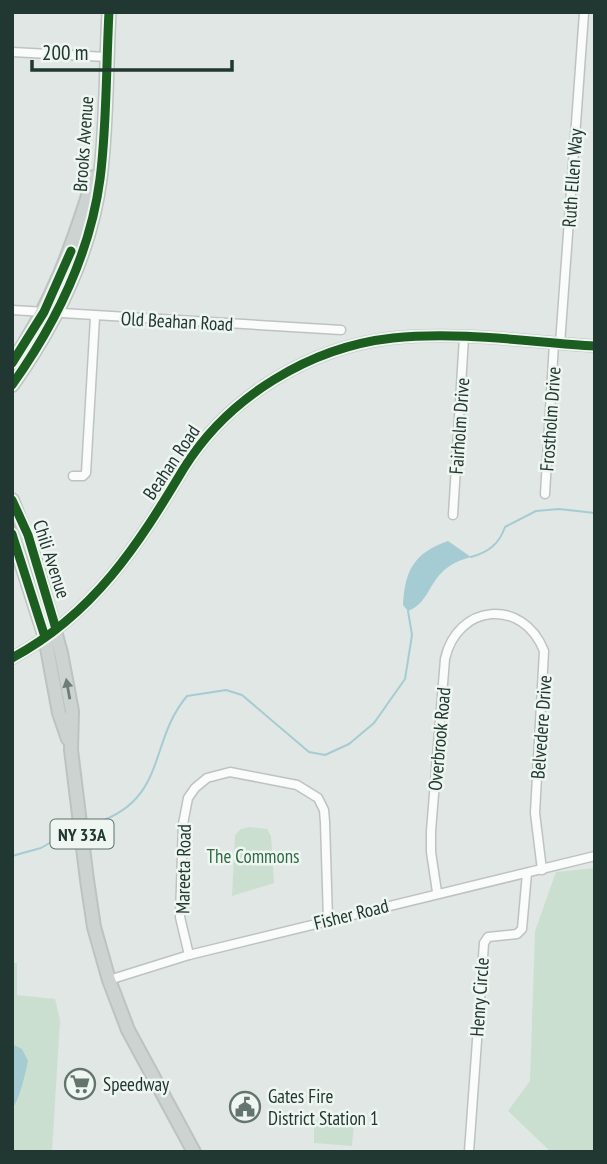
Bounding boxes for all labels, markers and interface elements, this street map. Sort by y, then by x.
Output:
scale bar [32,28,231,72]
text: 200 m [42,39,88,66]
street label: Brooks Avenue [68,95,98,193]
street label: Ruth Ellen Way [557,127,587,228]
street label: Old Beahan Road [120,306,234,336]
street label: Frostholm Drive [534,366,566,472]
street label: Fairholm Drive [444,377,474,475]
street label: Beahan Road [137,420,205,504]
street label: Chili Avenue [28,517,76,602]
street label: Belvedere Drive [525,674,557,780]
one-way arrow [62,678,73,700]
street label: Overbrook Road [423,686,455,792]
road number: NY 33A [50,820,114,848]
street label: Mareeta Road [170,824,196,914]
park label: The Commons [207,844,299,868]
street label: Fisher Road [311,893,391,935]
street label: Henry Circle [464,956,494,1037]
supermarket icon: Speedway [63,1067,97,1101]
place label: Speedway [103,1072,170,1096]
place label: Gates Fire District Station 1 [268,1084,379,1130]
public building icon: Gates Fire District Station 1 [228,1090,262,1124]

